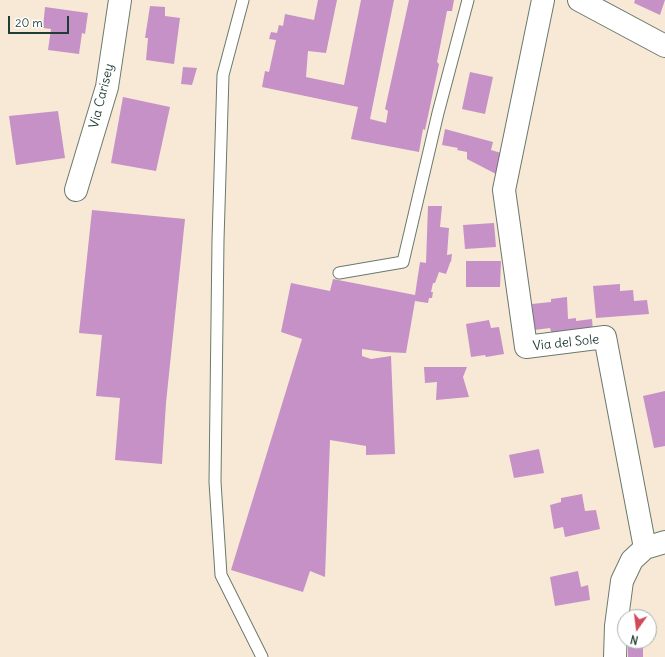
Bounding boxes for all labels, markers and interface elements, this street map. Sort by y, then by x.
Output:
scale bar [10,8,71,34]
text: 20 m [15,15,43,30]
street label: Via Carisey [86,62,118,130]
street label: Via del Sole [532,332,600,354]
north arrow [617,609,657,649]
text: N [629,632,640,647]

